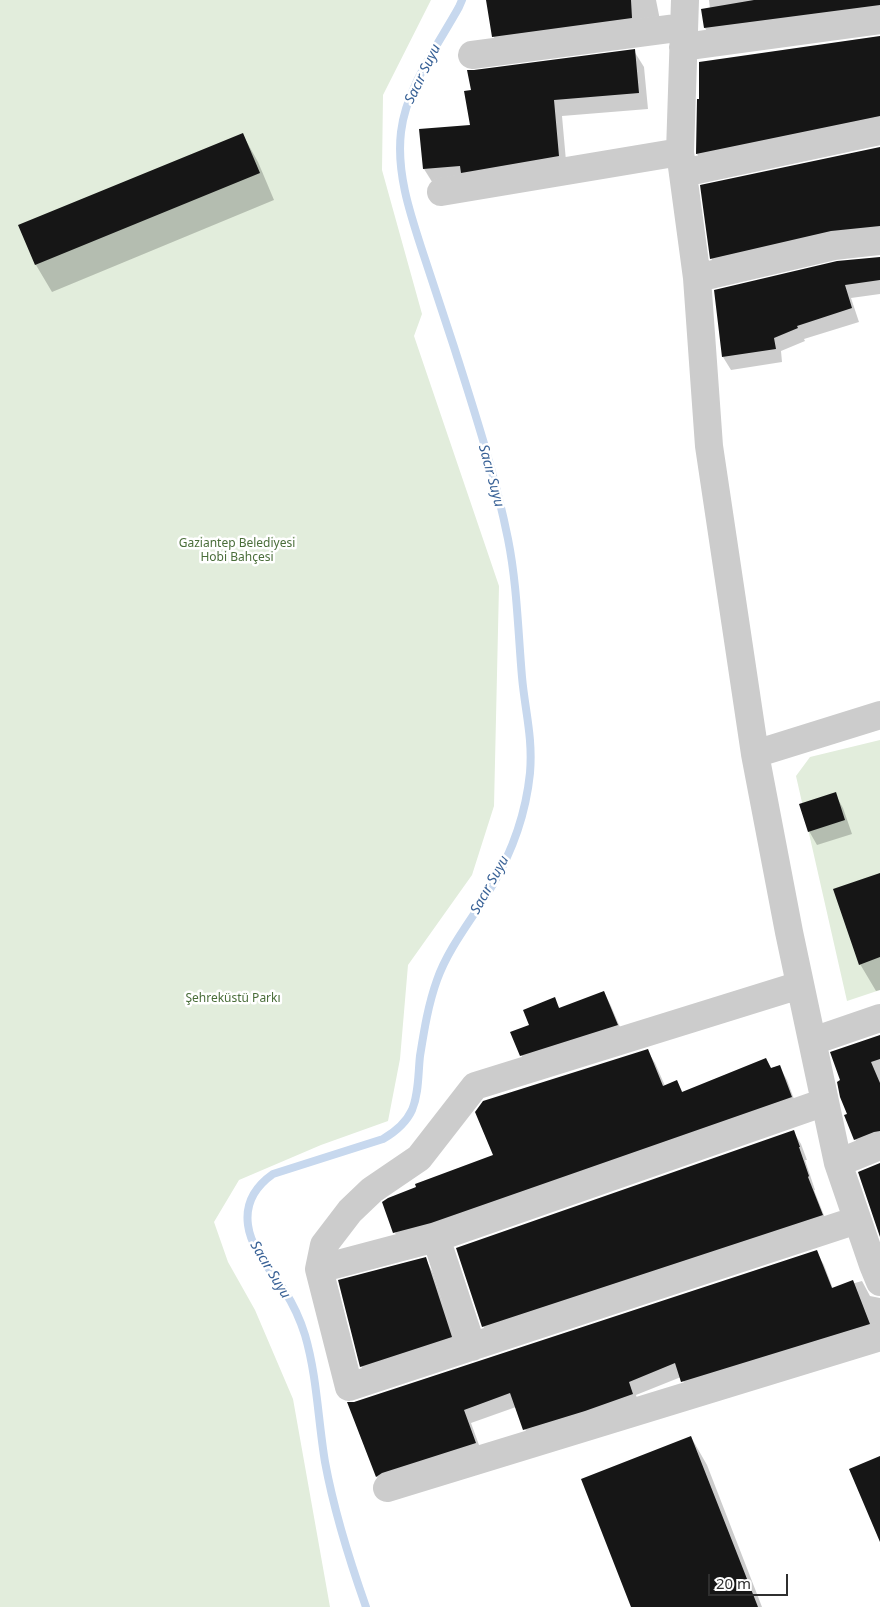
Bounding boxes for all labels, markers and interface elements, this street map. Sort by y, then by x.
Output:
water label: Sacır Suyu [401,42,445,106]
water label: Sacır Suyu [475,443,507,509]
park label: Gaziantep Belediyesi Hobi Bahçesi [179,537,295,565]
water label: Sacır Suyu [467,853,513,917]
park label: Şehreküstü Parkı [185,992,281,1006]
water label: Sacır Suyu [246,1238,294,1302]
scale bar [710,1564,790,1596]
text: 20 m [716,1573,751,1593]

